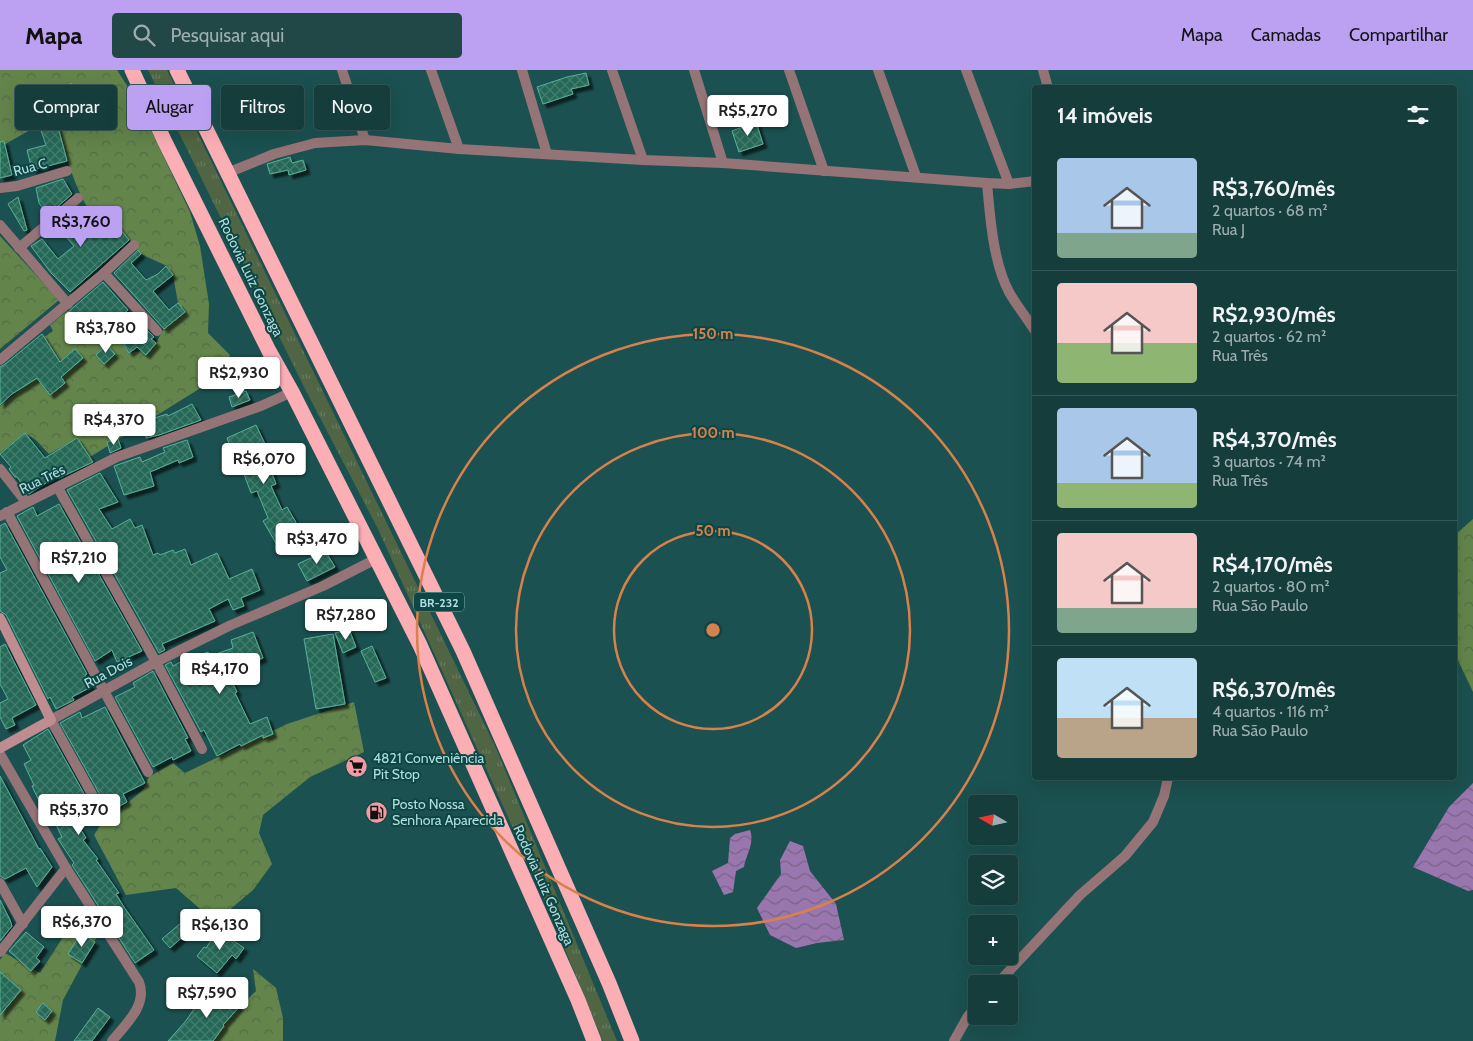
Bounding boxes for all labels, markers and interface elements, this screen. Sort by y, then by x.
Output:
search box [112,13,462,58]
text: Mapa [25,21,82,50]
icon: search [130,21,158,49]
text: Pesquisar aqui [170,24,284,47]
text: Mapa [1181,24,1223,46]
text: Camadas [1251,24,1321,46]
text: Compartilhar [1349,24,1448,46]
chip: Comprar [15,85,117,130]
chip: Alugar [127,85,211,130]
chip: Filtros [221,85,304,130]
chip: Novo [314,85,390,130]
pin: R$5,270 [702,94,794,137]
text: R$5,270 [718,101,778,120]
icon: filters [1404,101,1432,129]
text: 14 imóveis [1057,103,1153,128]
street label: Rua C [11,154,49,180]
text: R$3,760/mês [1212,176,1335,201]
icon: home [1097,178,1157,238]
text: 2 quartos · 68 m² [1212,201,1328,220]
pin: R$3,760 [35,206,127,248]
text: R$3,760 [51,212,111,231]
street label: Rodovia Luiz Gonzaga [214,215,288,340]
text: Rua J [1212,220,1245,239]
text: R$2,930/mês [1212,302,1336,327]
icon: home [1097,303,1157,363]
pin: R$3,780 [60,312,152,354]
text: R$3,780 [76,318,136,337]
text: 150 m [693,325,733,343]
text: 2 quartos · 62 m² [1212,327,1326,346]
text: Rua Três [1212,346,1268,365]
pin: R$2,930 [193,356,285,399]
text: R$2,930 [209,363,269,382]
pin: R$4,370 [68,404,160,446]
text: R$4,370 [84,410,144,429]
text: 100 m [691,424,735,442]
text: R$4,370/mês [1212,427,1337,452]
icon: home [1097,428,1157,488]
pin: R$6,070 [218,442,310,485]
text: R$6,070 [233,449,295,468]
text: 3 quartos · 74 m² [1212,452,1326,471]
street label: Rua Três [16,460,68,498]
text: Rua Três [1212,471,1268,490]
pin: R$3,470 [271,522,363,565]
text: 50 m [695,522,731,540]
text: R$3,470 [287,529,347,548]
pin: R$7,210 [33,542,125,584]
text: R$7,210 [51,548,107,567]
text: R$4,170/mês [1212,552,1333,577]
icon: home [1097,553,1157,613]
text: 2 quartos · 80 m² [1212,577,1330,596]
road number: BR-232 [414,592,464,612]
text: Rua São Paulo [1212,596,1308,615]
pin: R$7,280 [300,598,392,641]
text: R$7,280 [316,605,376,624]
centre of rings [704,621,722,639]
street label: Rua Dois [81,652,135,692]
pin: R$4,170 [174,652,266,695]
text: R$4,170 [191,659,249,678]
text: R$6,370/mês [1212,677,1335,702]
icon: home [1097,678,1157,738]
text: 4 quartos · 116 m² [1212,702,1329,721]
text: Rua São Paulo [1212,721,1308,740]
place label: 4821 Conveniência Pit Stop [373,749,484,783]
supermarket icon: 4821 Conveniência Pit Stop [345,754,369,778]
pin: R$5,370 [33,794,125,836]
place label: Posto Nossa Senhora Aparecida [392,795,503,829]
north arrow [968,795,1018,845]
map controls [968,795,1018,1025]
text: R$5,370 [49,800,109,819]
fuel station icon: Posto Nossa Senhora Aparecida [364,800,388,824]
street label: Rodovia Luiz Gonzaga [509,822,579,948]
button: layers [968,855,1018,905]
pin: R$6,370 [36,906,128,948]
pin: R$6,130 [174,908,266,951]
text: R$6,370 [52,912,112,931]
text: R$6,130 [191,915,249,934]
button: + [968,915,1018,965]
button: − [968,975,1018,1025]
pin: R$7,590 [161,976,253,1019]
text: R$7,590 [177,983,237,1002]

